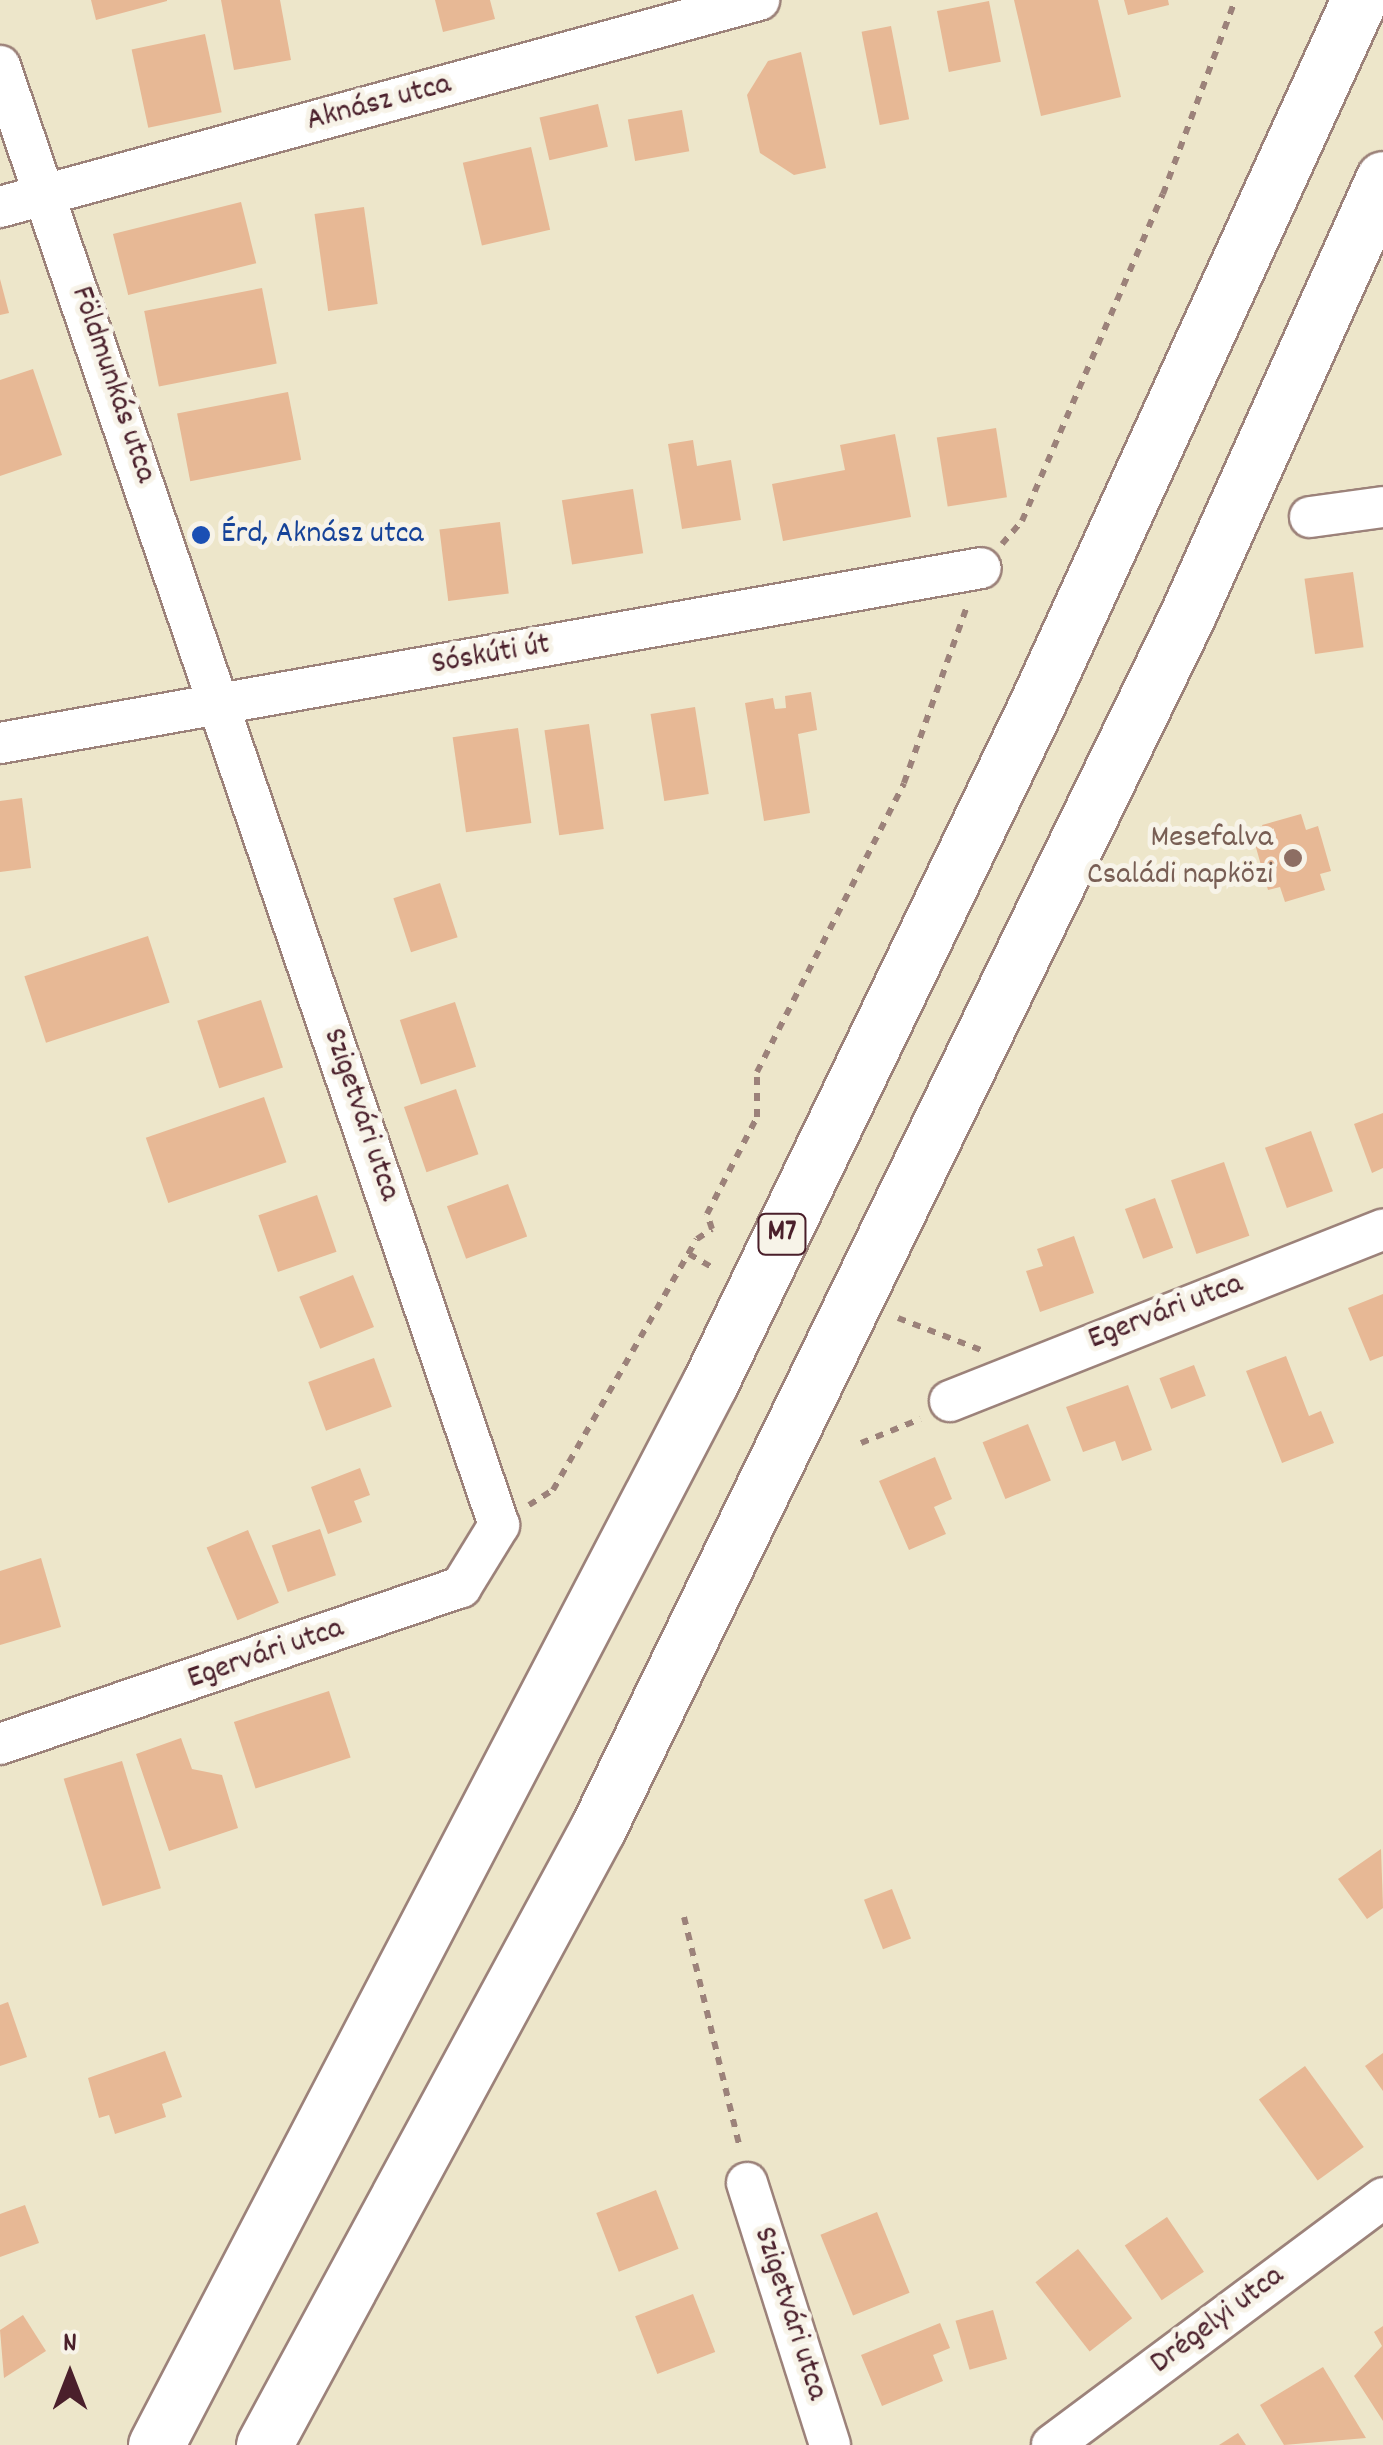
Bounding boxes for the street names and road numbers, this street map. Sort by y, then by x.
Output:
street label: Aknász utca [303,66,455,142]
street label: Földmunkás utca [60,282,164,488]
street label: Sóskúti út [429,627,553,685]
street label: Szigetvári utca [313,1024,407,1206]
road number: M7 [757,1209,807,1259]
street label: Egervári utca [1083,1266,1249,1360]
street label: Egervári utca [183,1610,349,1700]
street label: Szigetvári utca [743,2223,835,2405]
street label: Drégelyi utca [1144,2258,1292,2384]

